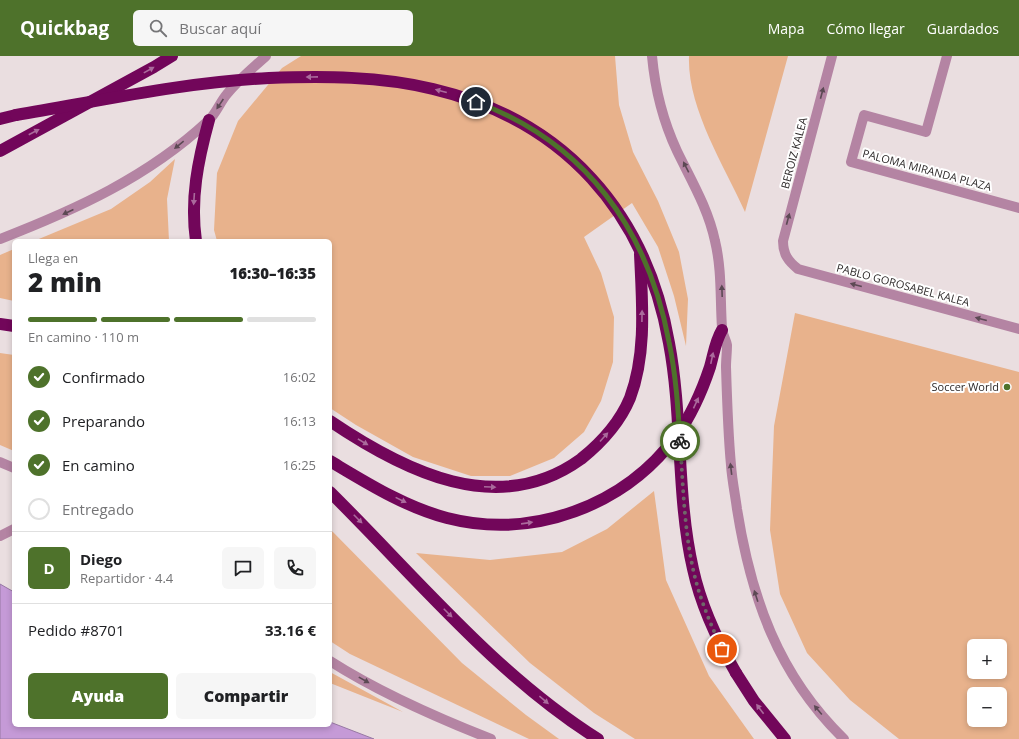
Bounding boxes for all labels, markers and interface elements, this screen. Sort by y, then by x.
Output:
search box [133,10,413,46]
text: Quickbag [20,15,109,41]
icon: search [147,17,169,39]
text: Buscar aquí [179,18,261,38]
text: Mapa [768,19,804,38]
text: Cómo llegar [826,19,905,38]
text: Guardados [927,19,999,38]
one-way arrow [143,67,154,74]
one-way arrow [305,74,318,80]
pin [459,85,493,119]
one-way arrow [819,87,825,99]
one-way arrow [435,88,447,94]
icon: home [465,91,487,113]
one-way arrow [216,99,224,109]
street label: BEROIZ KALEA [777,115,810,190]
one-way arrow [28,129,40,136]
one-way arrow [174,140,185,149]
street label: PALOMA MIRANDA PLAZA [861,145,993,194]
one-way arrow [682,162,689,173]
one-way arrow [190,193,197,205]
one-way arrow [62,209,74,215]
one-way arrow [786,212,792,225]
text: Llega en [28,249,78,267]
street label: PABLO GOROSABEL KALEA [835,260,971,310]
text: 16:30–16:35 [230,263,316,283]
text: 2 min [28,264,102,300]
one-way arrow [850,281,862,287]
one-way arrow [718,285,725,297]
one-way arrow [639,309,645,322]
one-way arrow [975,316,987,322]
text: En camino · 110 m [28,328,139,346]
one-way arrow [709,352,715,365]
icon: check [28,366,50,388]
text: Confirmado [62,367,145,387]
text: 16:02 [283,368,316,386]
place label: Soccer World [932,379,999,394]
marker: Soccer World [1002,382,1012,392]
one-way arrow [693,397,699,408]
icon: check [28,410,50,432]
text: Preparando [62,411,145,431]
text: 16:13 [283,412,316,430]
courier [660,421,700,461]
icon: bike [669,430,691,452]
one-way arrow [600,432,609,442]
one-way arrow [357,438,369,445]
icon: check [28,454,50,476]
text: En camino [62,455,135,475]
text: 16:25 [283,456,316,474]
one-way arrow [728,463,735,475]
one-way arrow [484,483,496,490]
one-way arrow [395,497,407,503]
text: Entregado [62,499,134,519]
one-way arrow [353,515,363,524]
one-way arrow [521,520,533,526]
button: chat [222,547,264,589]
button: phone [274,547,316,589]
text: Diego [80,549,122,569]
text: D [43,558,55,578]
text: Repartidor · 4.4 [80,569,173,587]
one-way arrow [753,590,759,602]
one-way arrow [443,608,453,617]
text: Pedido #8701 [28,620,125,640]
text: 33.16 € [265,620,316,640]
pin [705,632,739,666]
icon: bag [711,638,733,660]
map controls [967,639,1007,727]
button: + [967,639,1007,679]
button: Ayuda [28,673,168,719]
button: Compartir [176,673,316,719]
one-way arrow [358,677,370,684]
button: − [967,687,1007,727]
one-way arrow [539,696,550,704]
one-way arrow [756,704,764,715]
one-way arrow [813,705,822,715]

